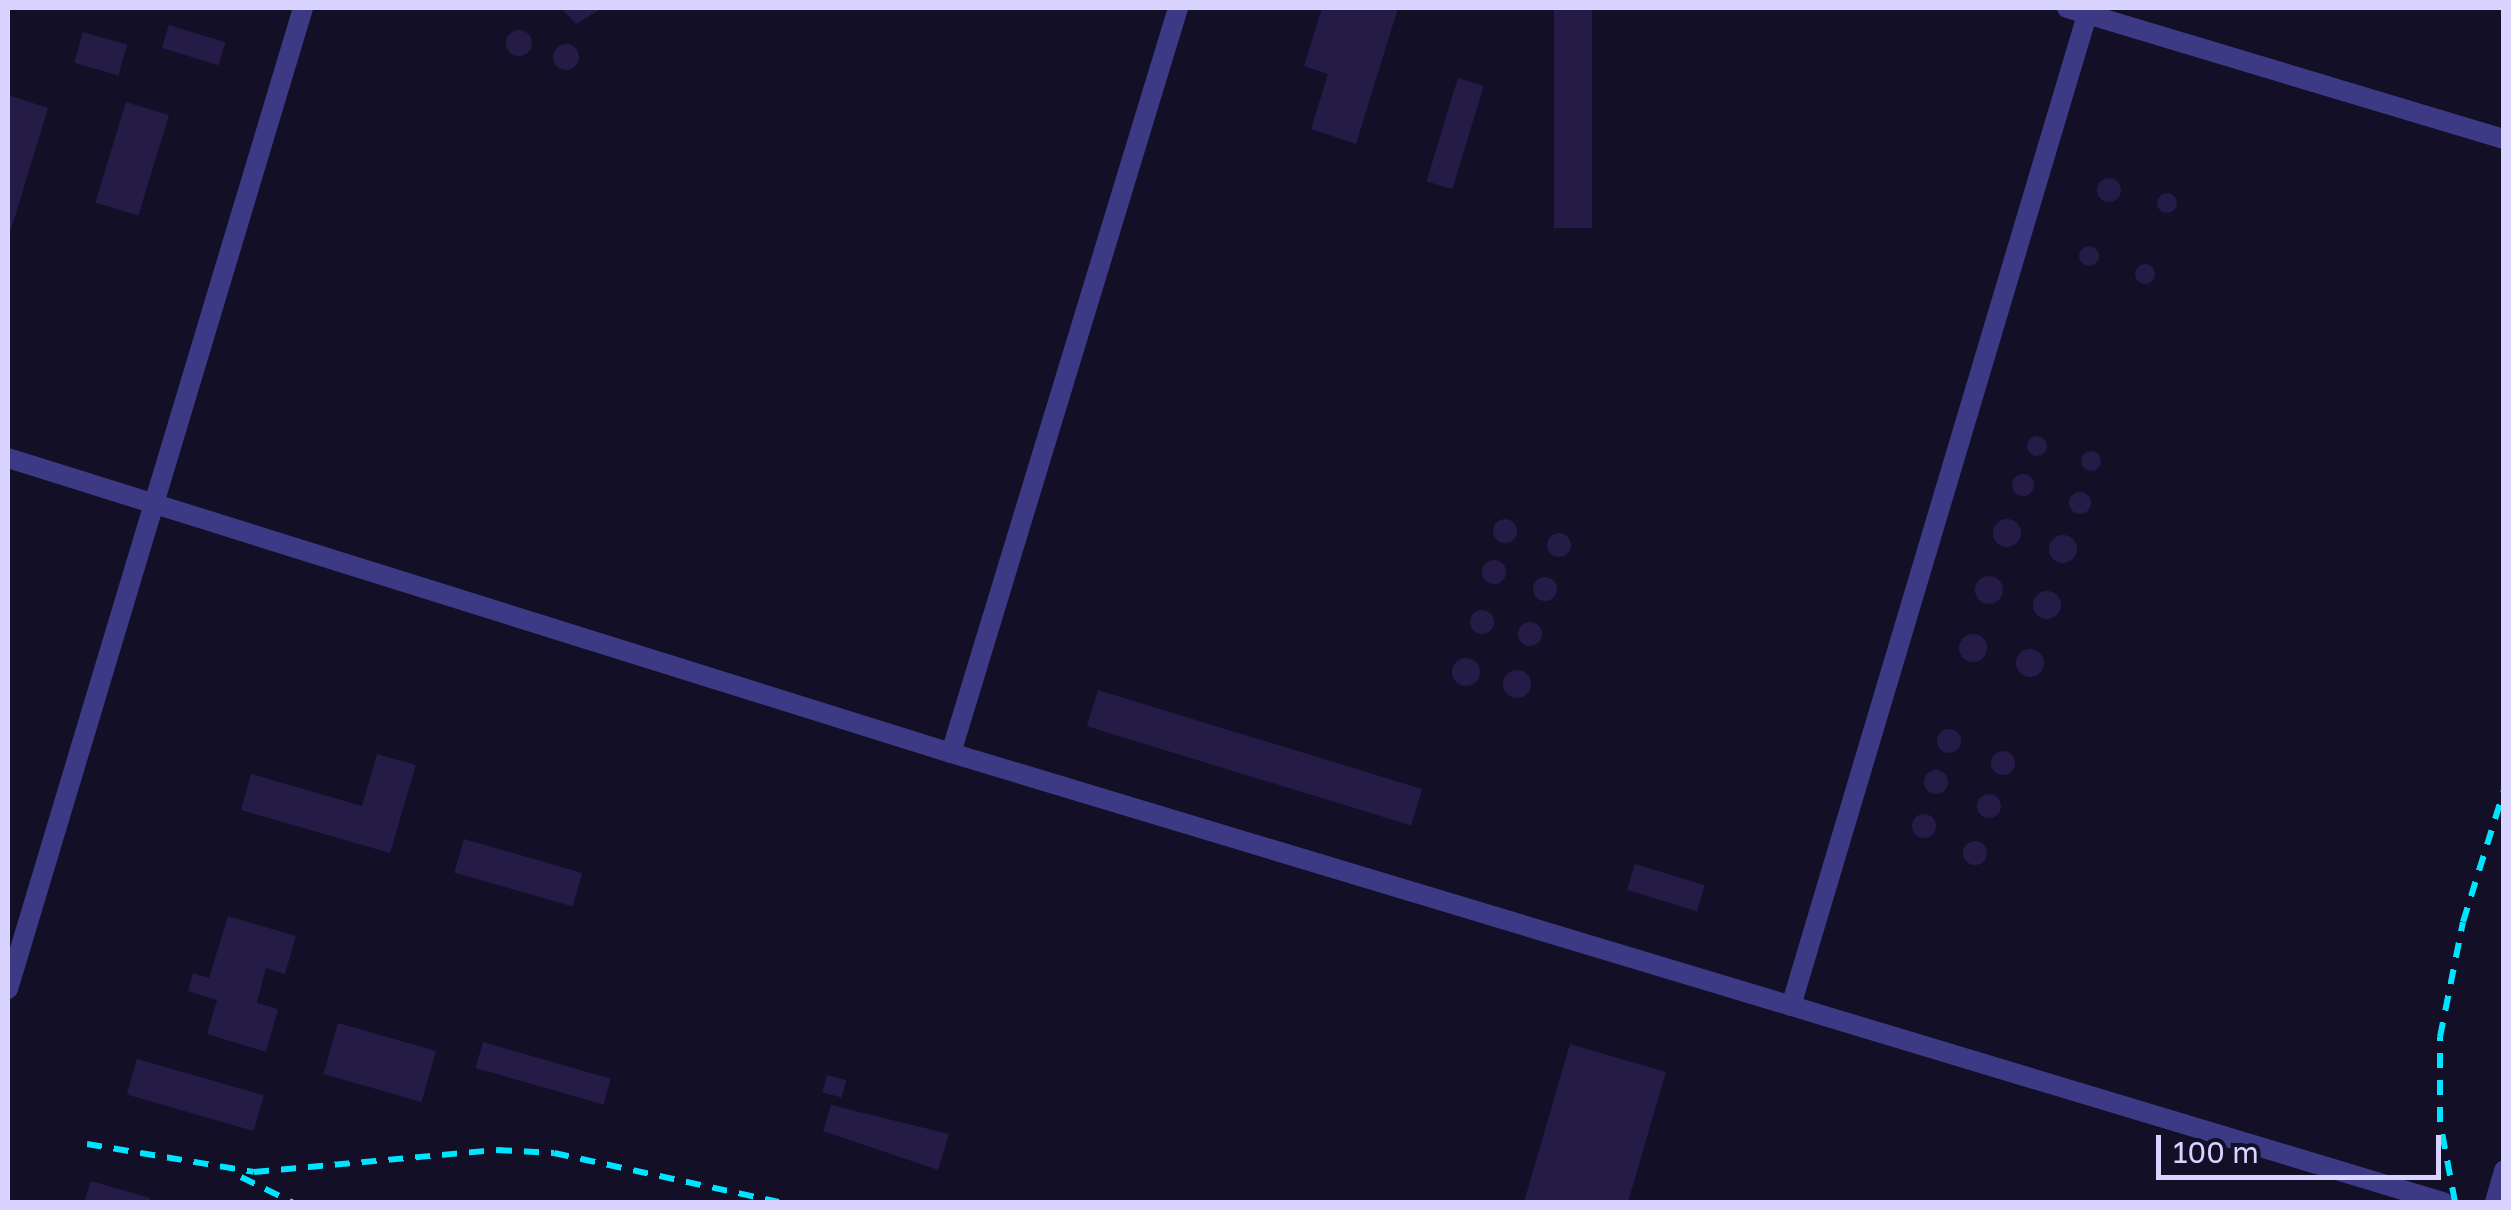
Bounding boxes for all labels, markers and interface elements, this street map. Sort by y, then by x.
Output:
scale bar [2161,1115,2446,1177]
text: 100 m [2173,1134,2259,1170]

